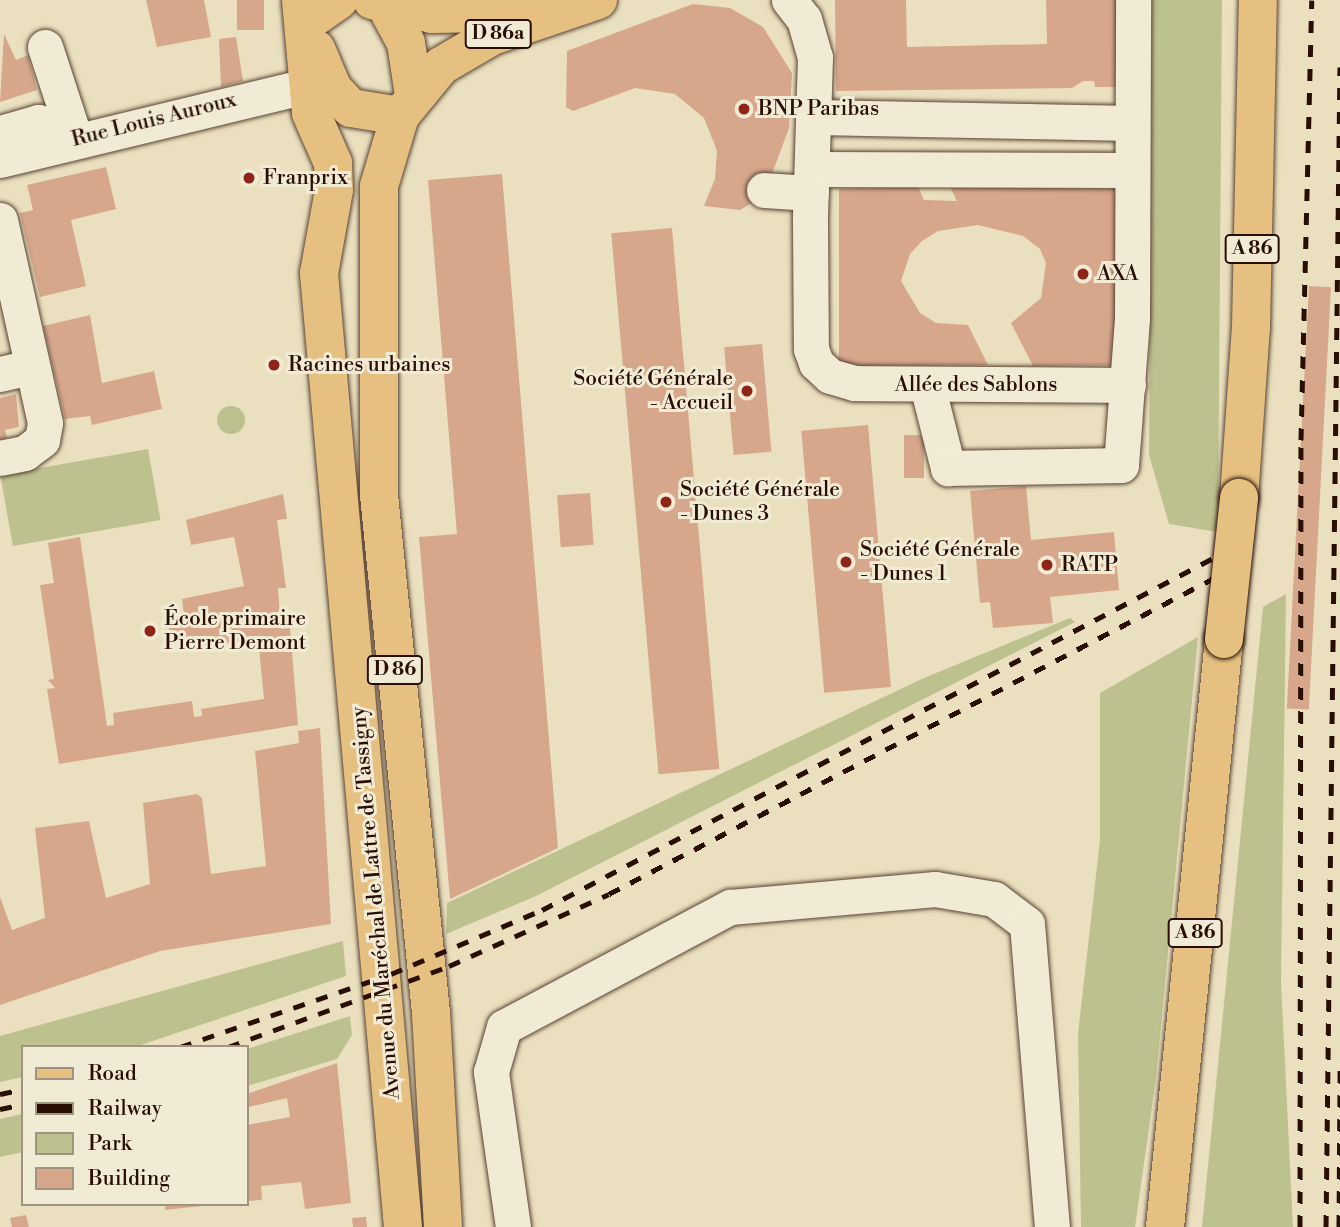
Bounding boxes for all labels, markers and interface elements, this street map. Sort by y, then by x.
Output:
road number: D 86a [463,18,533,50]
street label: Rue Louis Auroux [69,87,239,153]
place label: BNP Paribas [758,96,879,122]
marker: BNP Paribas [736,101,752,117]
place label: Franprix [263,165,348,191]
marker: Franprix [241,170,257,186]
road number: A 86 [1224,233,1280,264]
place label: AXA [1097,261,1139,287]
marker: AXA [1075,266,1091,282]
place label: Racines urbaines [288,352,451,378]
marker: Racines urbaines [266,357,282,373]
place label: Société Générale - Accueil [573,366,733,416]
street label: Allée des Sablons [895,372,1057,398]
marker: Société Générale - Accueil [739,383,755,399]
place label: Société Générale - Dunes 3 [680,477,840,527]
marker: Société Générale - Dunes 3 [658,494,674,510]
place label: Société Générale - Dunes 1 [860,537,1020,587]
place label: RATP [1061,552,1118,578]
marker: Société Générale - Dunes 1 [838,554,854,570]
marker: RATP [1039,557,1055,573]
place label: École primaire Pierre Demont [164,606,306,656]
marker: École primaire Pierre Demont [142,623,158,639]
road number: D 86 [365,654,425,685]
street label: Avenue du Maréchal de Lattre de Tassigny [346,705,406,1101]
road number: A 86 [1167,917,1223,948]
legend [21,1045,248,1206]
text: Road [88,1061,137,1087]
text: Railway [88,1096,162,1122]
text: Park [88,1131,132,1157]
text: Building [88,1166,170,1192]

